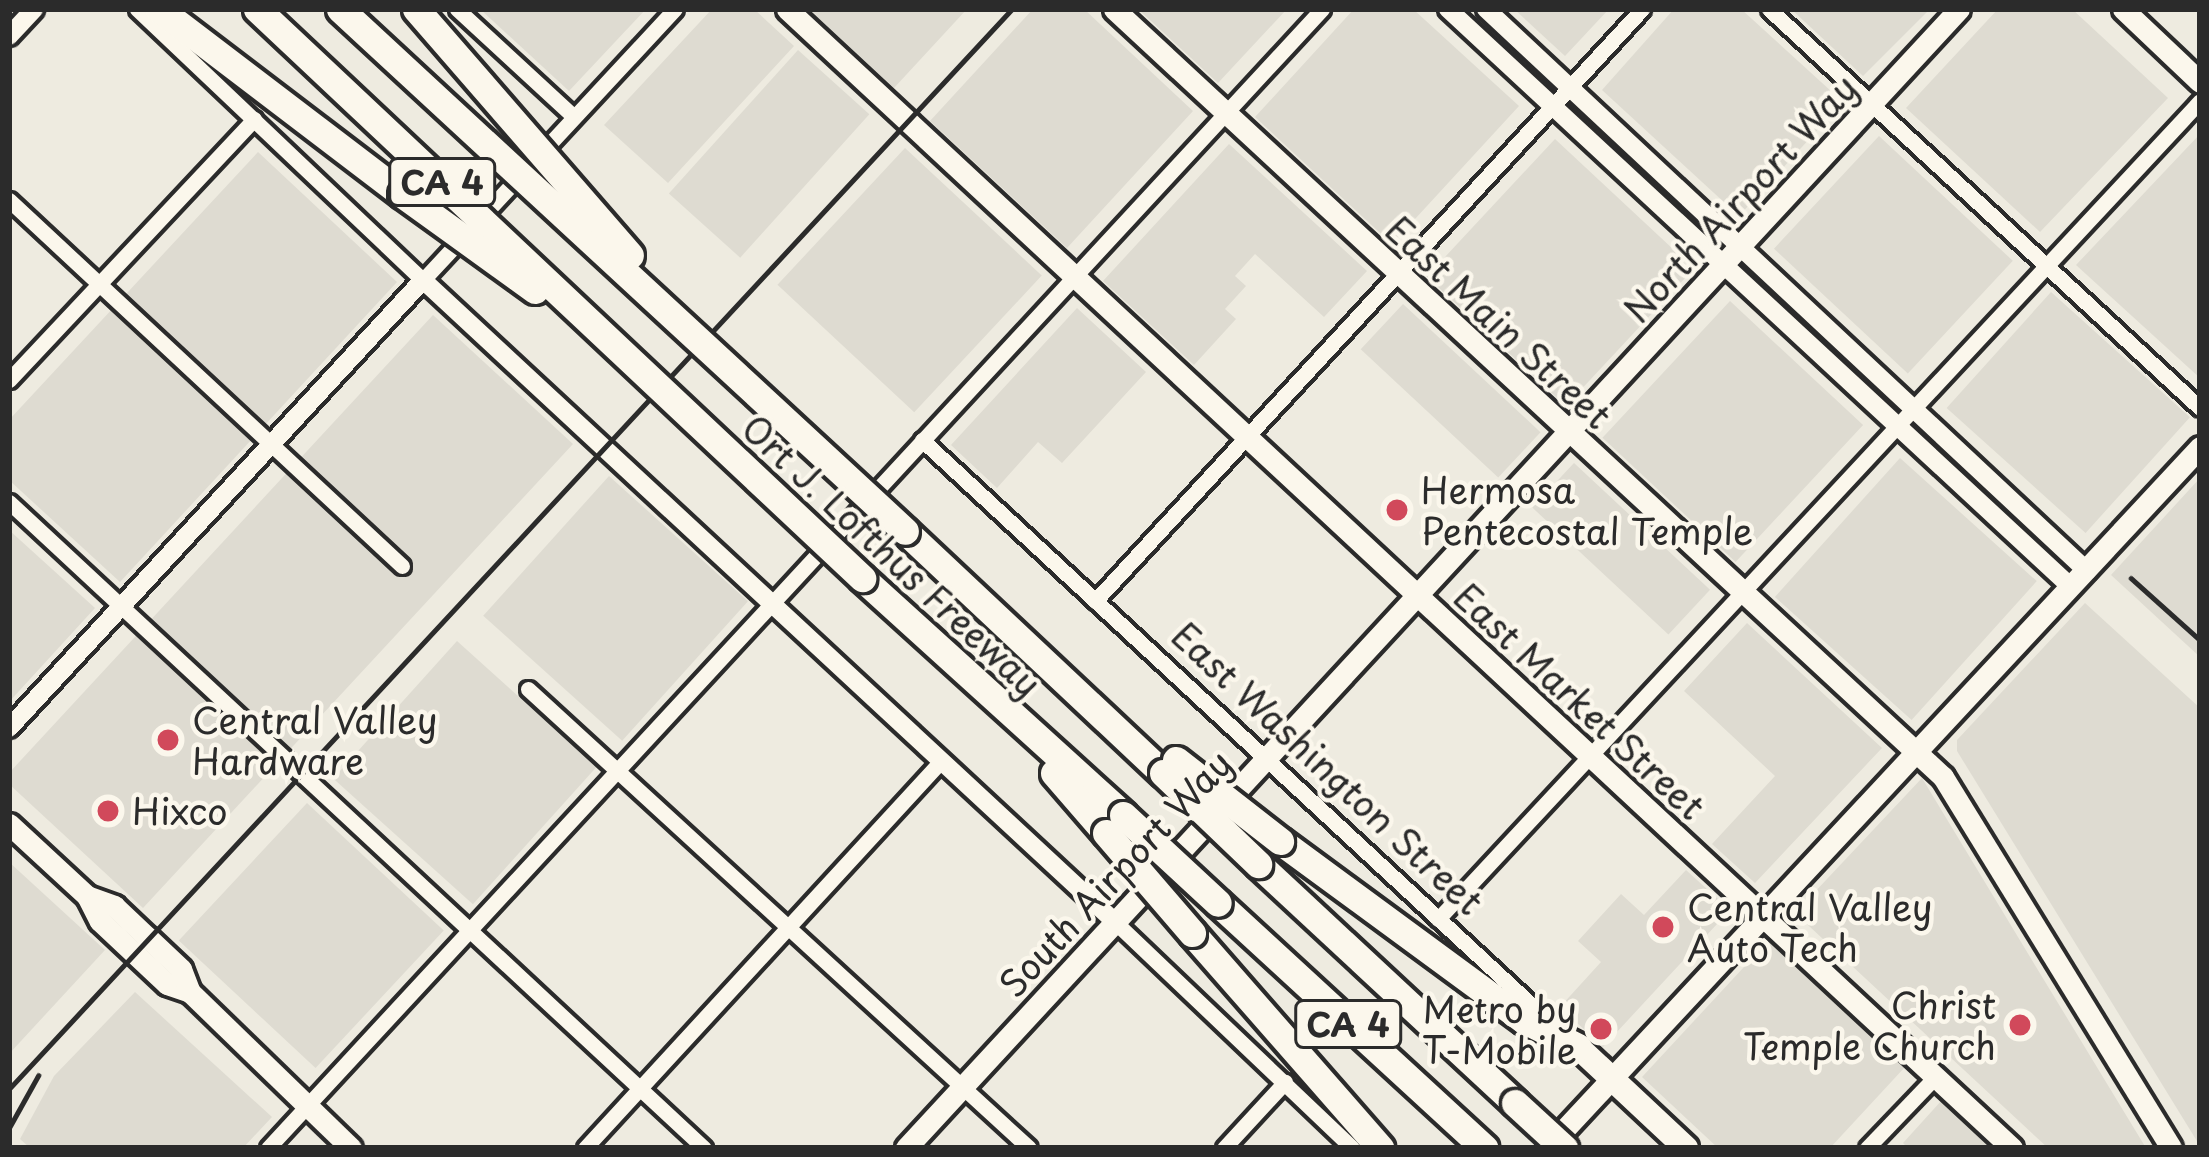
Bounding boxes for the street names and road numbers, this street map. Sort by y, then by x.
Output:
street label: North Airport Way [1611,62,1869,334]
road number: CA 4 [388,155,496,209]
street label: East Main Street [1377,206,1621,438]
street label: Ort J. Lofthus Freeway [732,404,1052,706]
street label: East Market Street [1444,572,1716,830]
street label: East Washington Street [1164,613,1492,923]
street label: South Airport Way [987,738,1243,1008]
road number: CA 4 [1294,997,1402,1051]

